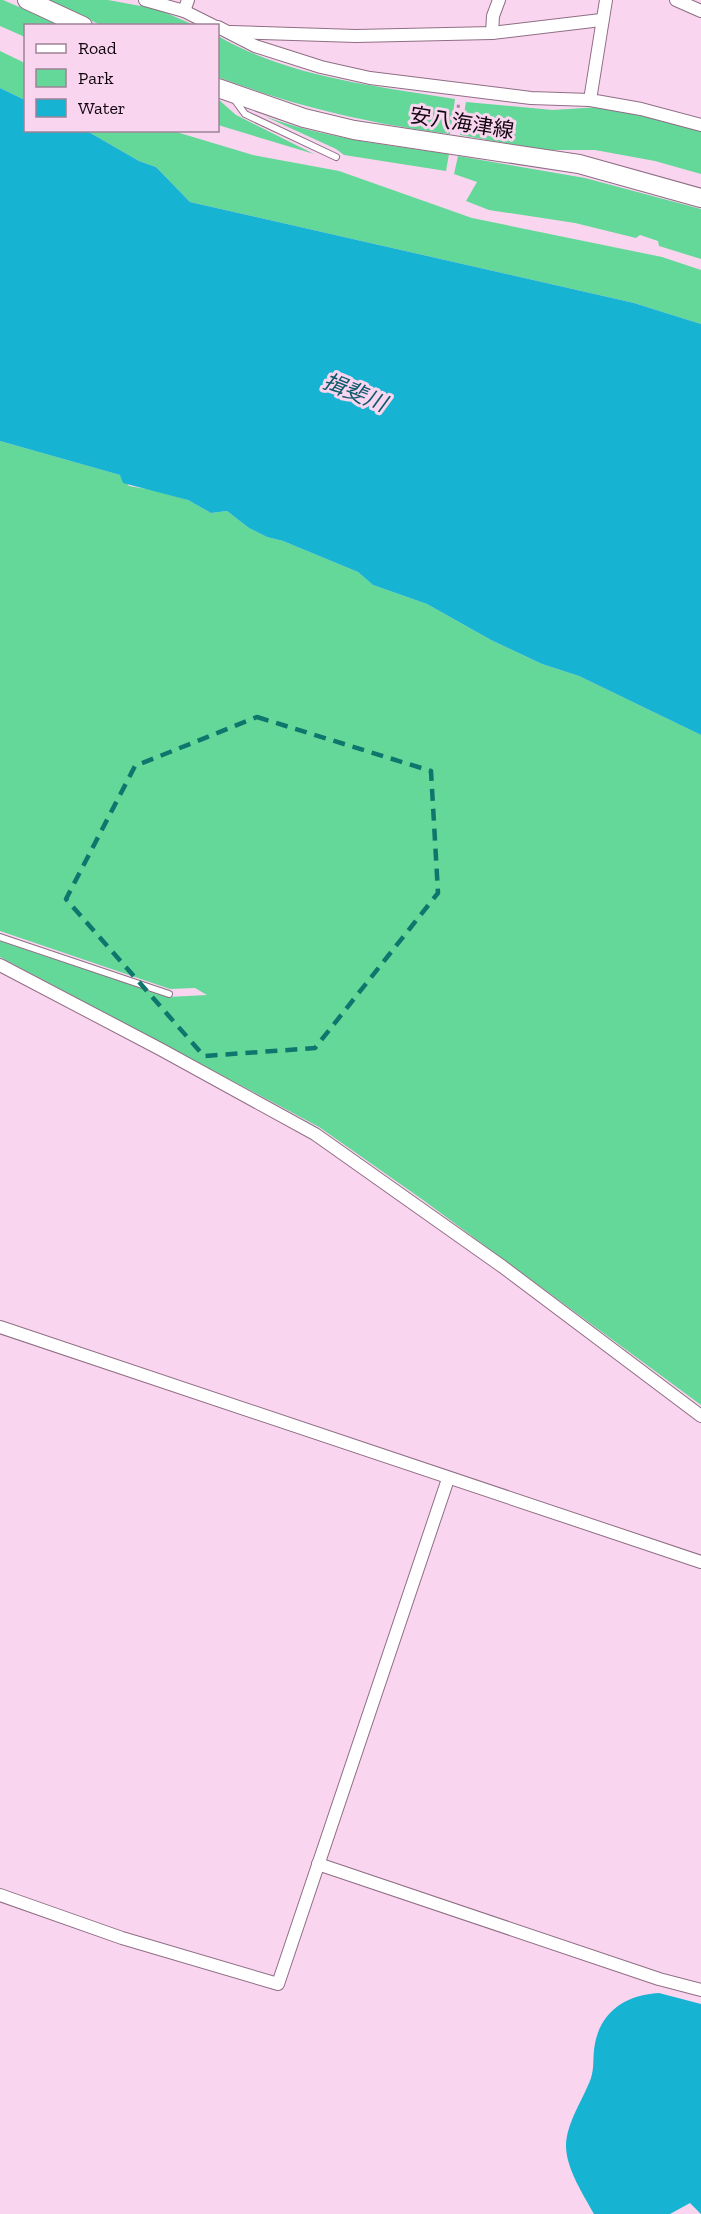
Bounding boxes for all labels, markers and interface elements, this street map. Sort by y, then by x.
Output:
legend [24,24,219,132]
text: Road [78,37,117,59]
text: Park [78,67,114,89]
text: Water [78,97,125,119]
street label: 安八海津線 [408,102,516,143]
water label: 揖斐川 [319,368,392,418]

